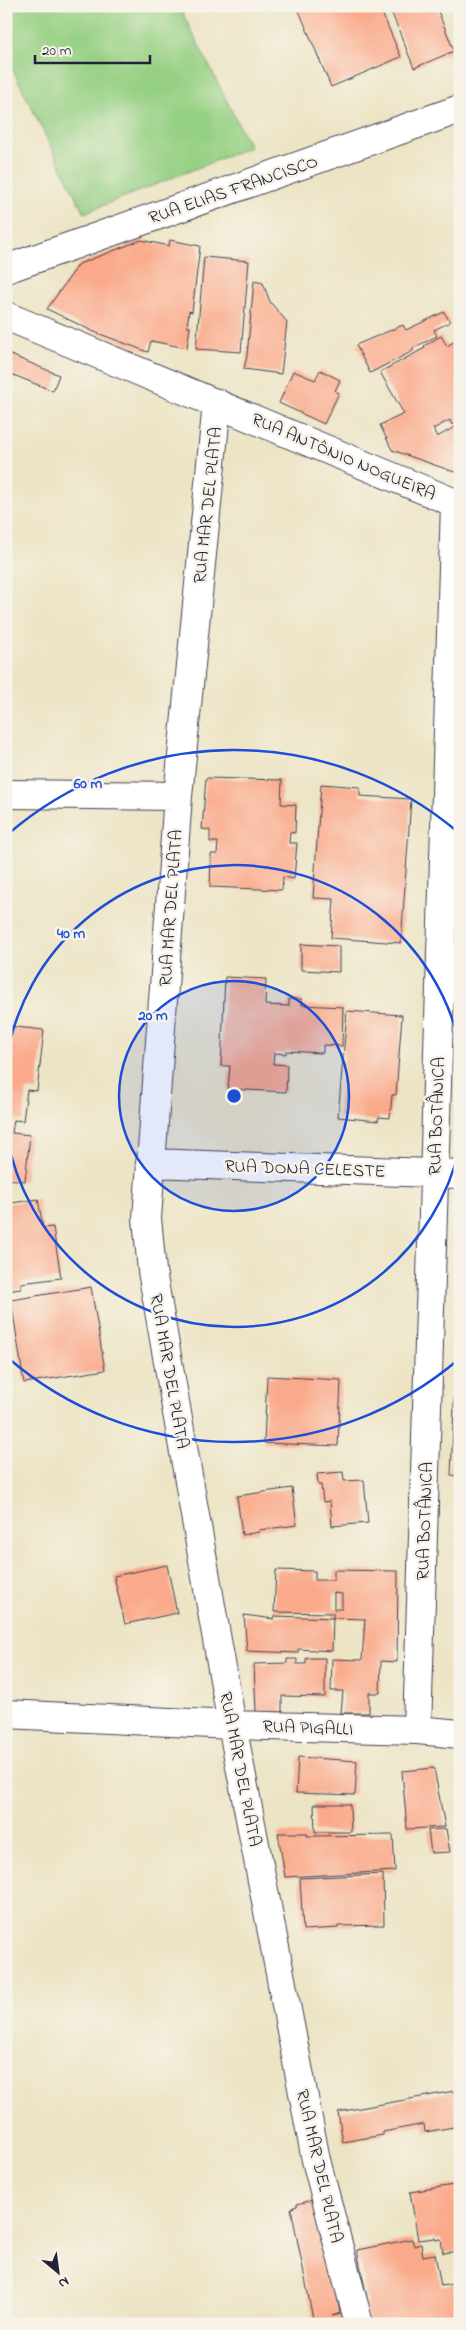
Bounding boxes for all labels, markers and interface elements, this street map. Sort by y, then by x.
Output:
scale bar [35,32,150,64]
text: 20 m [42,40,72,62]
street label: RUA ELIAS FRANCISCO [145,150,322,232]
street label: RUA ANTÔNIO NOGUEIRA [247,407,439,508]
street label: RUA MAR DEL PLATA [188,426,230,585]
text: 60 m [73,773,103,795]
street label: RUA MAR DEL PLATA [154,829,190,987]
text: 40 m [56,923,85,945]
text: 20 m [137,1005,168,1027]
street label: RUA BOTÂNICA [423,1056,453,1176]
centre of rings [225,1087,243,1105]
street label: RUA DONA CELESTE [224,1154,386,1186]
street label: RUA MAR DEL PLATA [142,1292,194,1451]
street label: RUA BOTÂNICA [411,1461,441,1581]
street label: RUA MAR DEL PLATA [211,1690,267,1849]
street label: RUA PIGALLI [262,1714,354,1744]
street label: RUA MAR DEL PLATA [288,2087,348,2246]
north arrow [32,2248,82,2298]
text: N [54,2271,73,2294]

